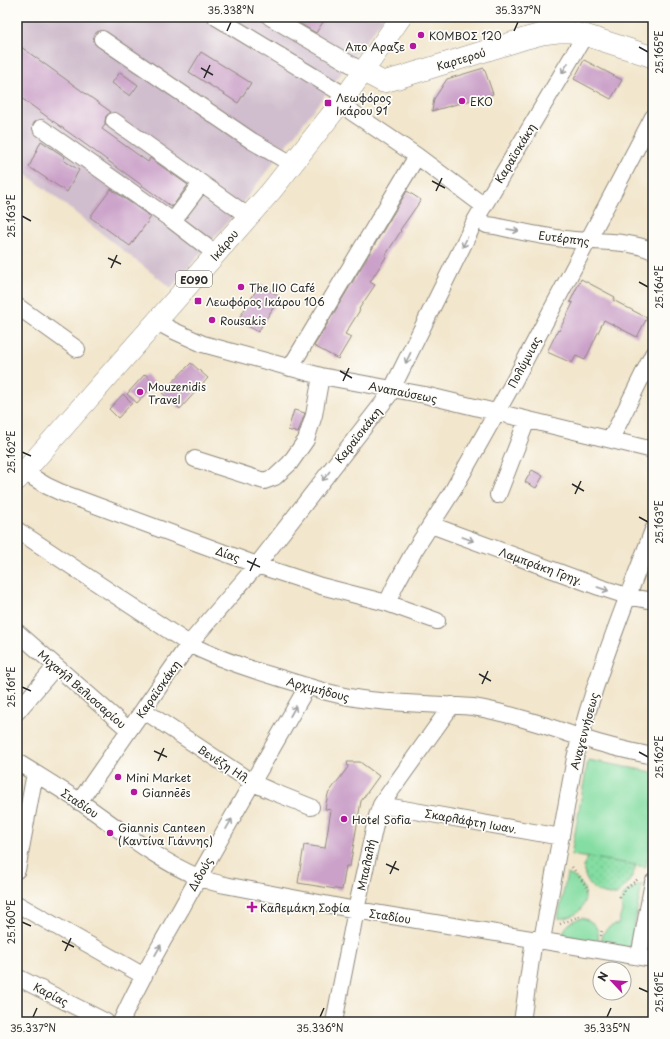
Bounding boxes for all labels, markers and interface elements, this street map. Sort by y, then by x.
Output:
text: 35.338°N [208,2,255,17]
text: 35.337°N [495,2,541,17]
place label: ΚΟΜΒΟΣ 120 [429,27,502,44]
marker: ΚΟΜΒΟΣ 120 [416,30,426,40]
text: 25.165°E [651,30,666,74]
place label: Απο Αραζε [345,38,405,55]
marker: Απο Αραζε [408,41,418,51]
street label: Καρτερού [434,43,488,75]
one-way arrow [561,62,569,73]
place label: Λεωφόρος Ικάρου 91 [336,89,392,119]
place label: EKO [470,93,493,110]
marker: EKO [457,96,467,106]
marker: Λεωφόρος Ικάρου 91 [323,98,333,108]
street label: Καραϊσκάκη [490,120,540,186]
text: 25.163°E [3,194,18,238]
street label: Ικάρου [206,226,242,264]
street label: Ευτέρπης [537,226,591,250]
one-way arrow [507,227,520,235]
one-way arrow [461,235,468,247]
text: 25.164°E [651,265,666,309]
road number: ΕΟ90 [176,271,212,287]
place label: The IIO Café [249,279,315,296]
marker: The IIO Café [236,282,246,292]
place label: Λεωφόρος Ικάρου 106 [206,293,325,310]
marker: Λεωφόρος Ικάρου 106 [193,296,203,306]
place label: Rousakis [220,312,266,329]
marker: Rousakis [207,315,217,325]
street label: Πολύμνιας [503,333,545,391]
one-way arrow [404,352,411,364]
street label: Αναπαύσεως [367,377,439,407]
place label: Mouzenidis Travel [148,378,206,408]
marker: Mouzenidis Travel [135,387,145,397]
street label: Καραϊσκάκη [331,403,385,467]
text: 25.162°E [3,430,18,474]
one-way arrow [322,471,330,482]
text: 25.163°E [651,500,666,544]
one-way arrow [461,535,473,543]
street label: Δίας [213,542,243,566]
street label: Λαμπράκη Γρηγ. [497,543,585,589]
one-way arrow [596,585,608,593]
street label: Μιχαήλ Βελισσαρίου [34,646,130,732]
street label: Καραϊσκάκη [132,657,184,721]
text: 25.161°E [3,667,18,707]
street label: Αρχιμήδους [285,672,352,706]
street label: Αναγεννήσεως [566,690,603,772]
one-way arrow [289,705,297,717]
text: 25.162°E [651,735,666,779]
street label: Βενέζη Ηλ. [194,741,254,787]
place label: Mini Market [126,769,191,786]
marker: Mini Market [113,772,123,782]
street label: Σταδίου [58,784,102,822]
place label: Giannēēs [142,784,190,801]
marker: Giannēēs [129,787,139,797]
street label: Σκαρλάφτη Ιωαν. [423,805,519,838]
place label: Hotel Sofia [352,811,411,828]
marker: Hotel Sofia [339,814,349,824]
one-way arrow [225,818,233,830]
place label: Giannis Canteen (Καντίνα Γιάννης) [118,819,213,849]
marker: Giannis Canteen (Καντίνα Γιάννης) [105,828,115,838]
street label: Μπαλαλή [352,838,380,892]
street label: Διδούς [184,854,217,894]
place label: Καλεμάκη Σοφία [260,899,350,916]
text: 25.160°E [3,900,18,944]
marker: Καλεμάκη Σοφία [247,902,257,912]
street label: Σταδίου [368,904,412,928]
one-way arrow [155,944,162,956]
north arrow [592,961,632,1001]
text: N [593,968,612,984]
text: 25.161°E [651,972,666,1012]
street label: Καρίας [30,978,72,1010]
text: 35.337°N [10,1020,56,1035]
text: 35.336°N [296,1020,344,1035]
text: 35.335°N [584,1020,631,1035]

